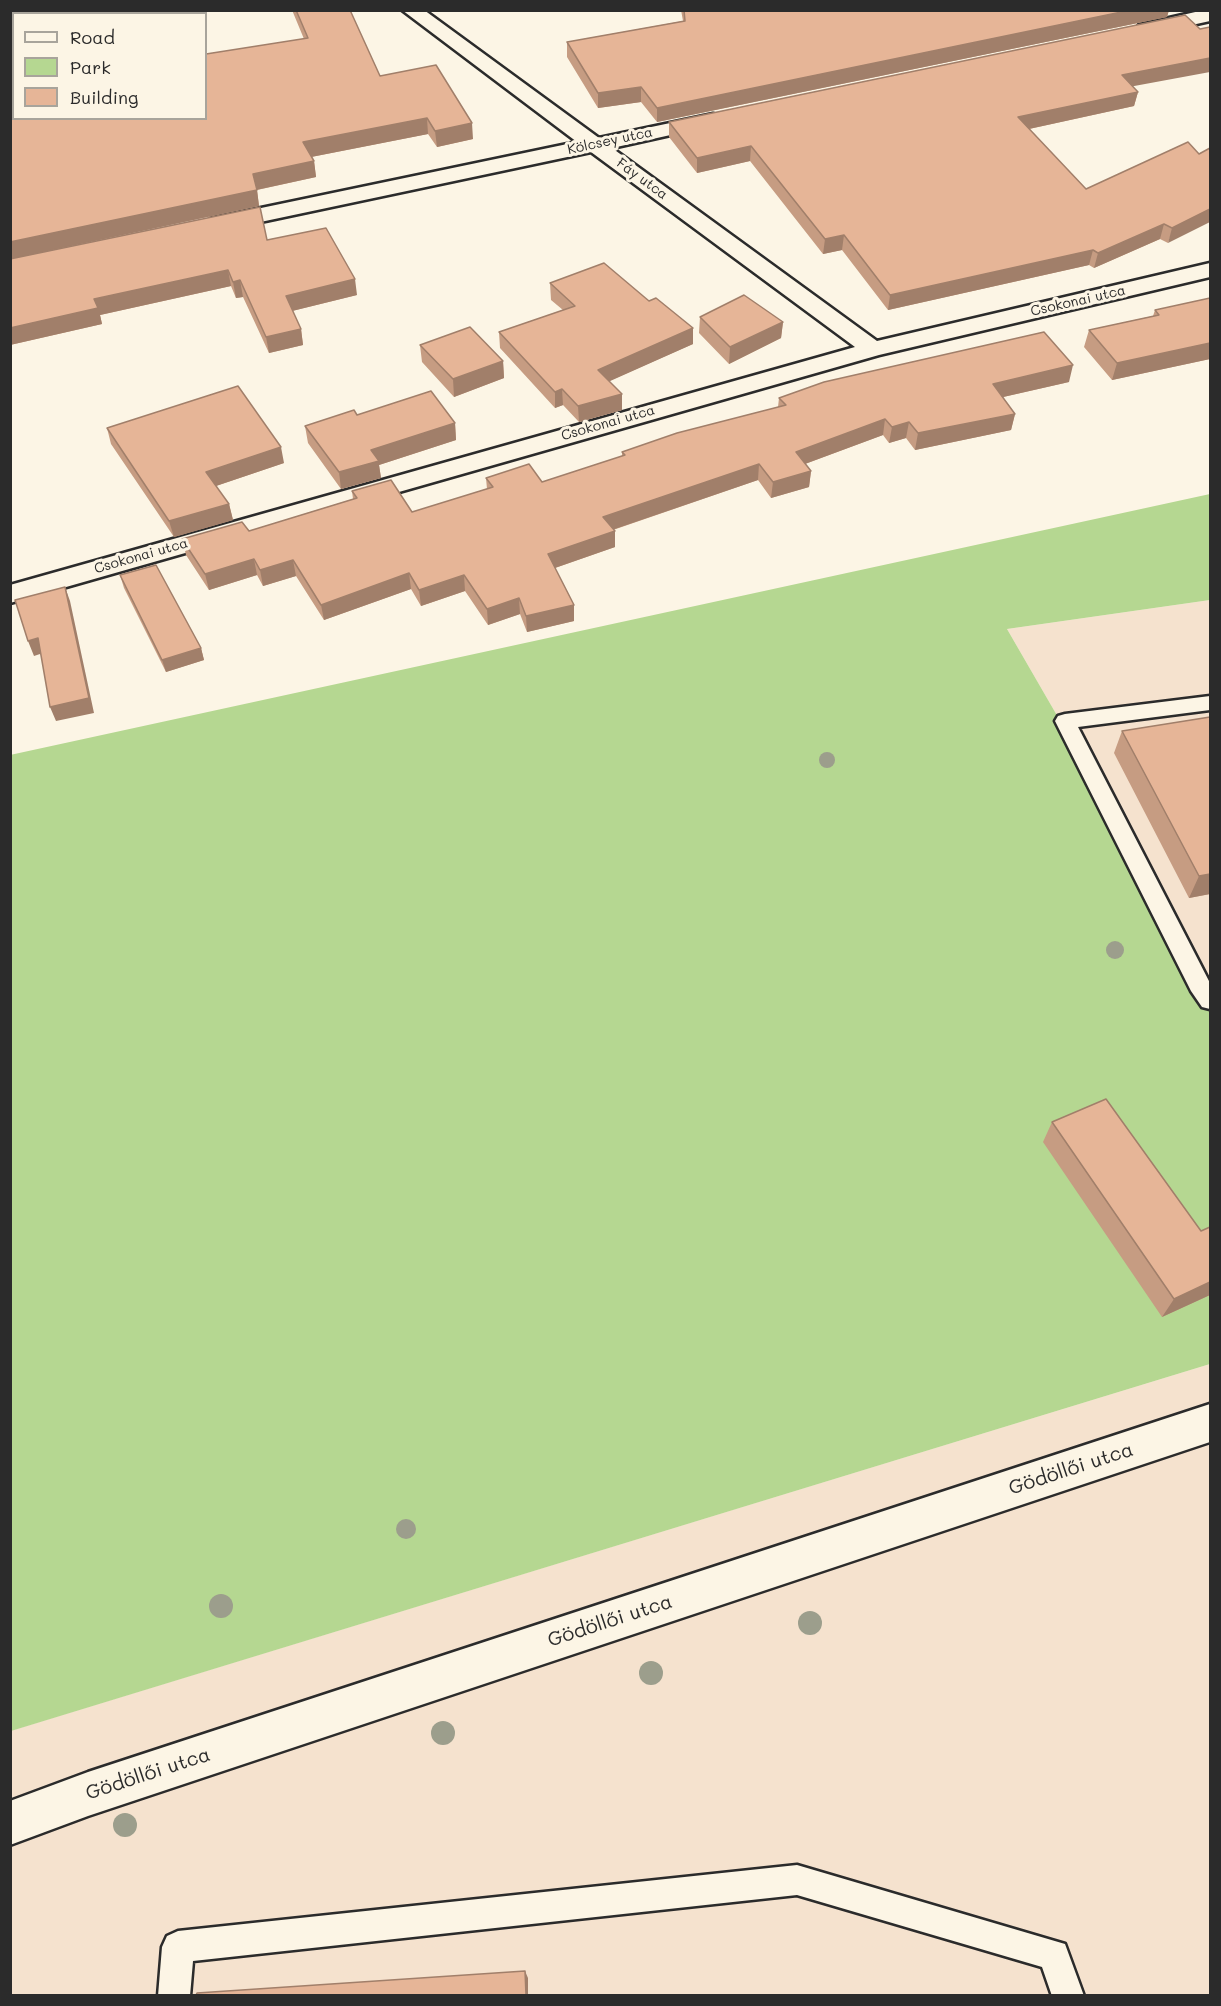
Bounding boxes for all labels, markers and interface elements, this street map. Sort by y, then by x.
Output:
legend [12,12,207,120]
text: Road [70,25,115,49]
text: Park [70,55,111,79]
text: Building [70,85,138,109]
street label: Kölcsey utca [566,124,654,158]
street label: Fáy utca [613,155,671,203]
street label: Csokonai utca [1029,282,1127,320]
street label: Csokonai utca [559,402,657,444]
street label: Csokonai utca [92,535,190,577]
street label: Gödöllői utca [1006,1438,1136,1500]
street label: Gödöllői utca [545,1590,675,1652]
street label: Gödöllői utca [83,1743,213,1805]

